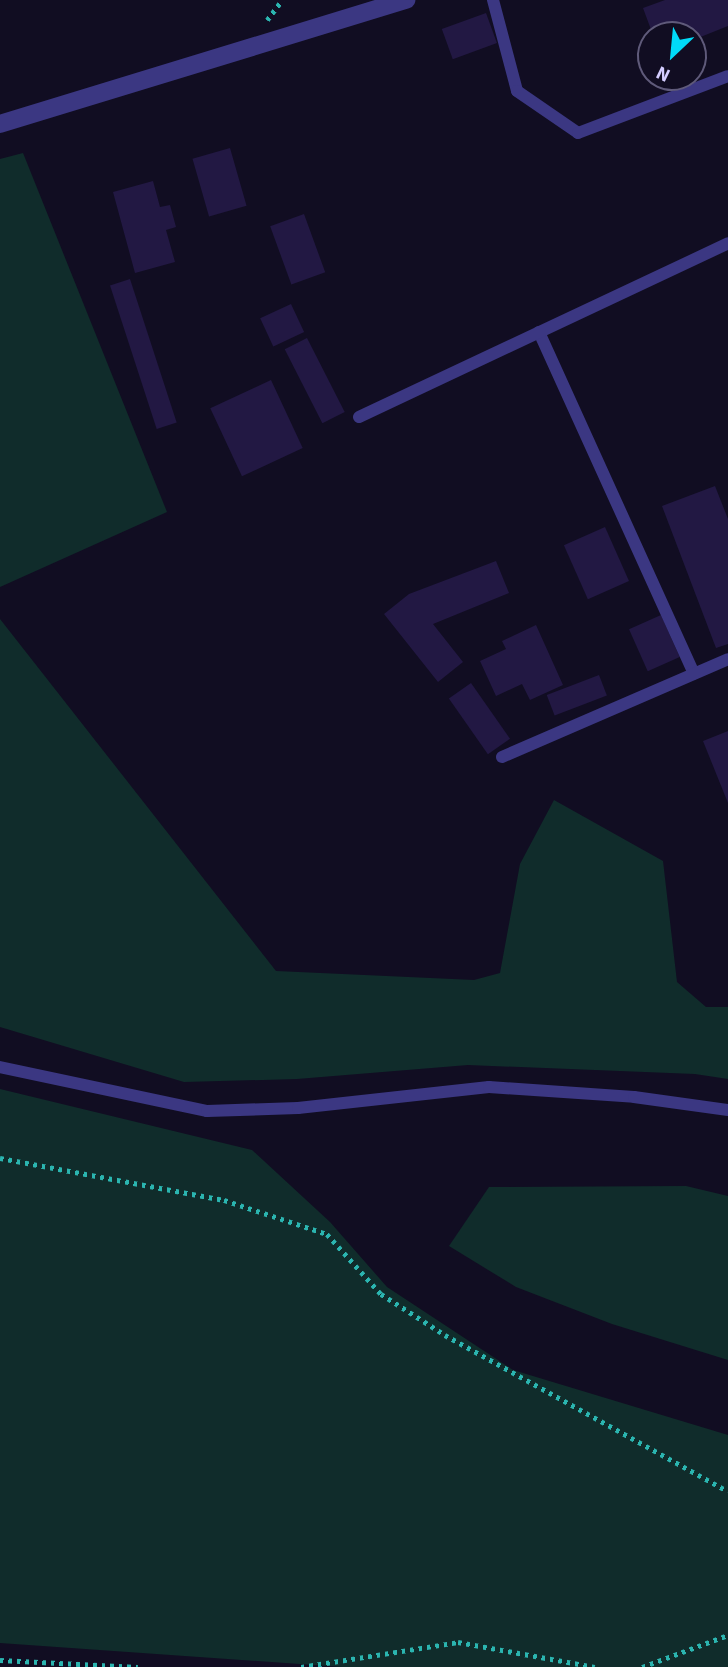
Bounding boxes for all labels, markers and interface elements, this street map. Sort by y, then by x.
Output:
north arrow [637,21,707,91]
text: N [652,59,675,88]

